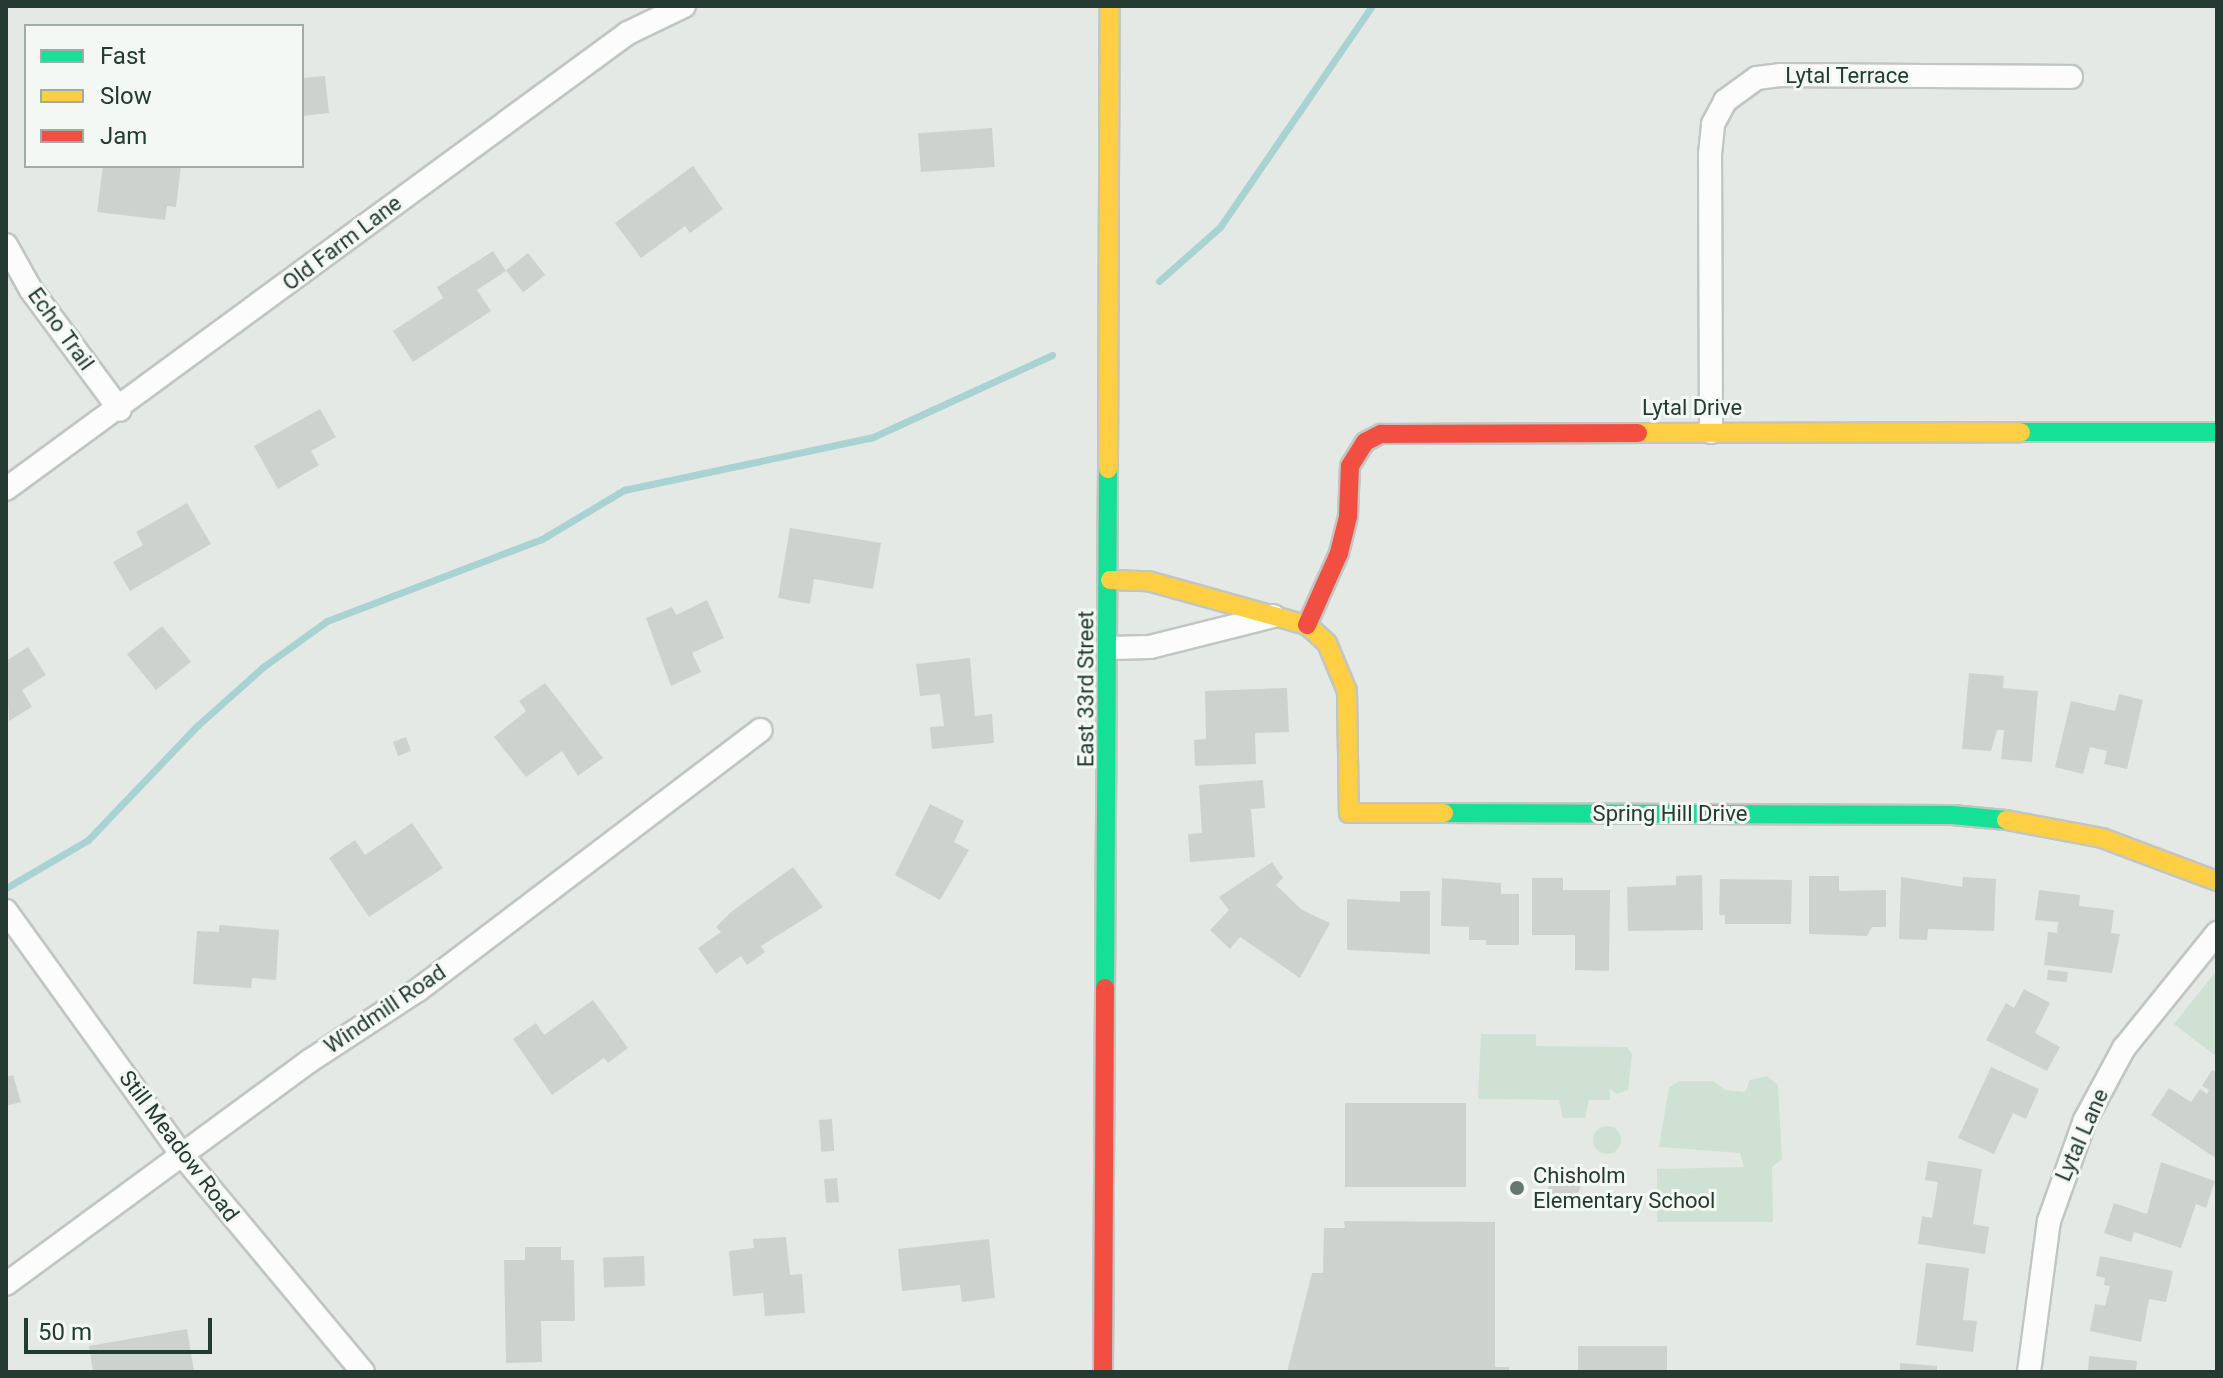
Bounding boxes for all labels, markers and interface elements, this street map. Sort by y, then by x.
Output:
legend [24,24,304,168]
text: Fast [100,42,146,70]
street label: Lytal Terrace [1785,63,1909,89]
text: Slow [100,82,152,110]
text: Jam [100,122,147,150]
street label: Old Farm Lane [277,190,407,296]
street label: Echo Trail [22,282,100,376]
street label: Lytal Drive [1642,395,1742,421]
street label: East 33rd Street [1073,611,1099,767]
street label: Spring Hill Drive [1593,801,1747,827]
street label: Windmill Road [319,959,451,1059]
street label: Still Meadow Road [114,1065,244,1227]
street label: Lytal Lane [2050,1085,2114,1185]
place label: Chisholm Elementary School [1533,1162,1715,1214]
marker: Chisholm Elementary School [1508,1179,1526,1197]
scale bar [28,1302,216,1352]
text: 50 m [38,1318,92,1346]

